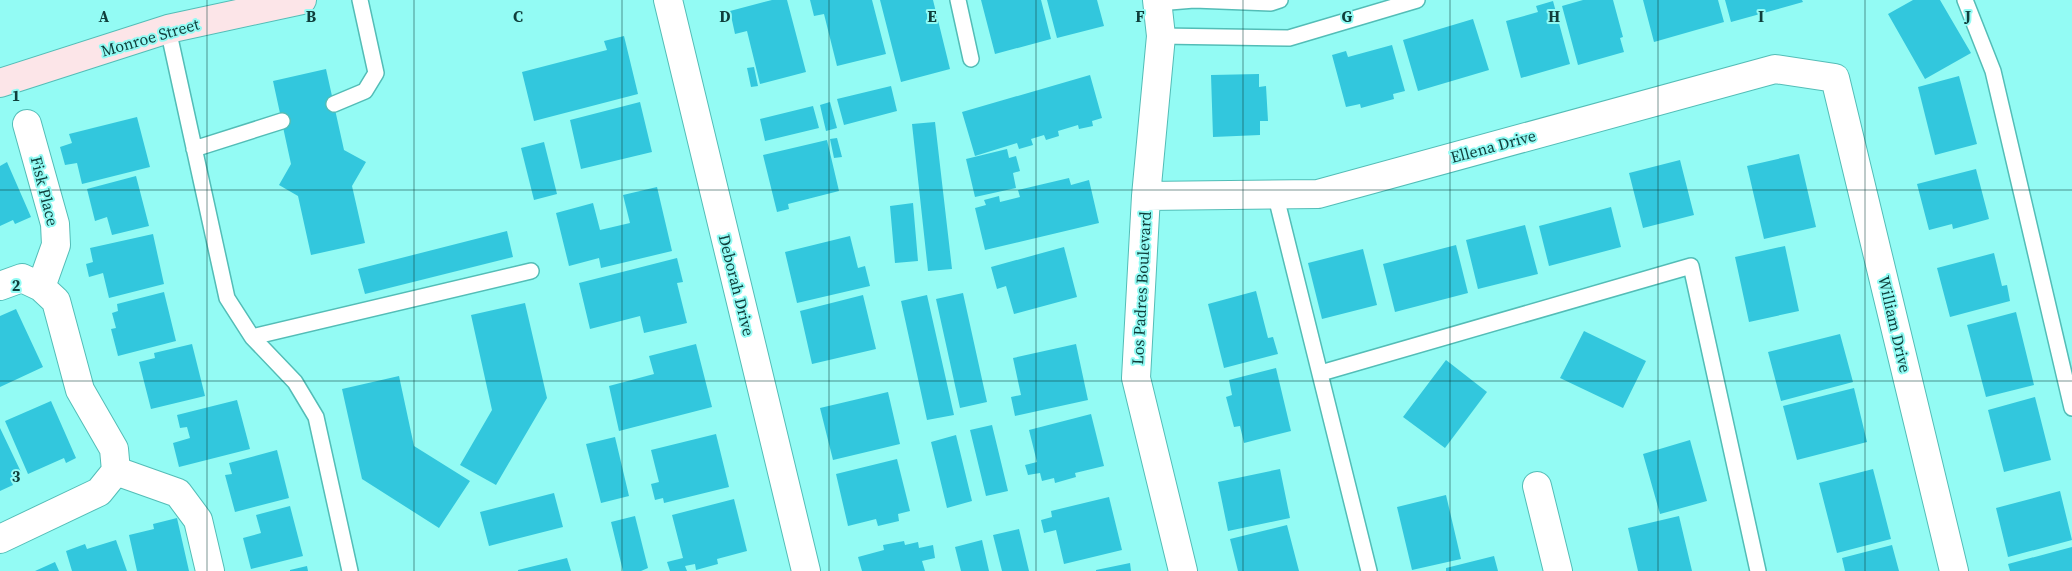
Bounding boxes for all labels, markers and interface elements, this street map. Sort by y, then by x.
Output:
text: A [99,5,110,27]
text: B [306,5,317,27]
text: C [513,5,523,27]
text: D [719,5,731,27]
text: E [927,5,937,27]
text: F [1135,5,1145,27]
text: G [1342,5,1353,27]
text: H [1548,5,1560,27]
text: I [1758,5,1764,27]
text: J [1964,5,1971,27]
street label: Monroe Street [98,12,202,62]
text: 1 [12,84,20,106]
street label: Ellena Drive [1448,124,1538,168]
street label: Fisk Place [26,154,64,228]
street label: Los Padres Boulevard [1126,211,1156,365]
street label: Deborah Drive [714,232,760,338]
street label: William Drive [1873,273,1917,375]
text: 2 [12,274,21,296]
text: 3 [12,465,21,487]

